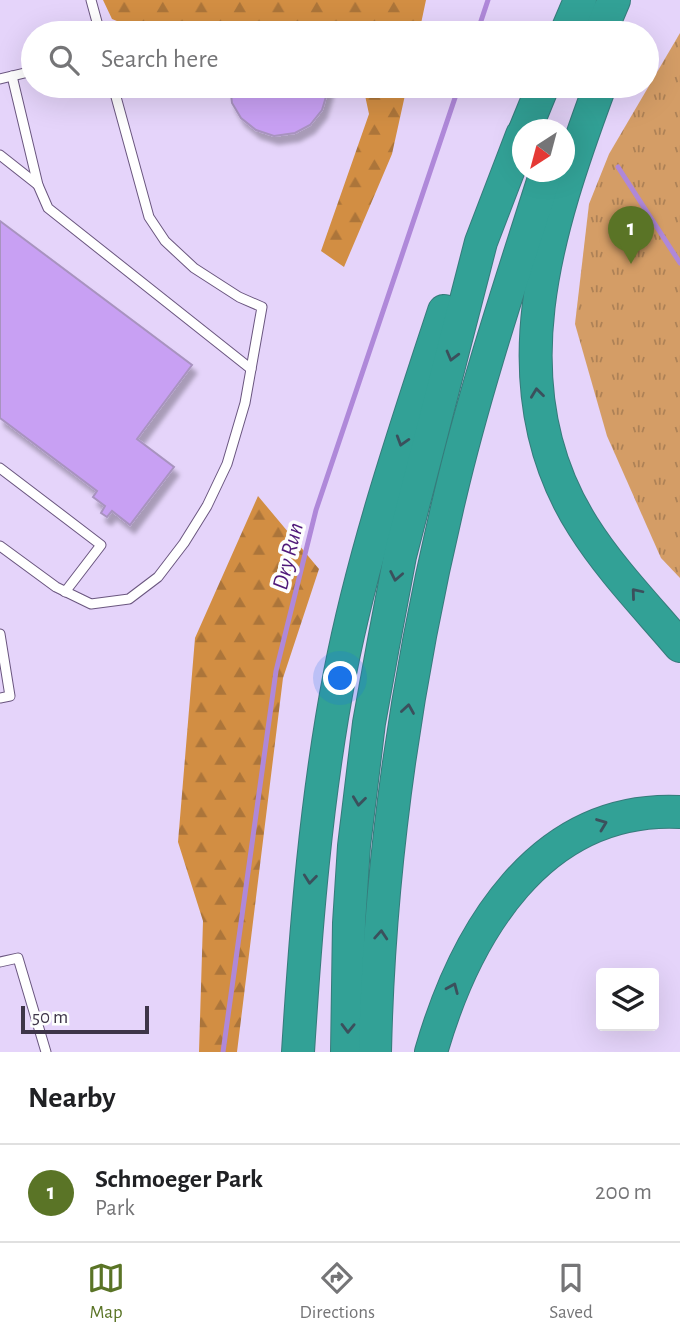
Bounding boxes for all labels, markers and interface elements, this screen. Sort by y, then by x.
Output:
search box [21,21,659,98]
icon: search [45,41,83,79]
text: Search here [101,46,219,72]
north arrow [512,119,575,182]
pin: 1 [608,206,654,264]
one-way arrow [446,350,460,362]
one-way arrow [530,388,545,399]
one-way arrow [395,435,410,447]
water label: Dry Run [269,521,308,592]
one-way arrow [389,570,404,582]
one-way arrow [632,589,645,601]
your location [323,661,357,695]
one-way arrow [401,703,416,715]
one-way arrow [352,795,367,807]
one-way arrow [595,818,607,832]
one-way arrow [303,874,318,885]
one-way arrow [374,929,389,940]
map controls [596,968,659,1031]
button: layers [596,968,659,1031]
one-way arrow [445,982,459,995]
scale bar [21,1003,149,1035]
text: 50 m [32,1008,68,1027]
one-way arrow [340,1023,355,1034]
text: Nearby [28,1083,116,1113]
text: Schmoeger Park [95,1166,263,1192]
text: 1 [47,1181,55,1204]
text: 200 m [595,1181,652,1204]
text: Park [95,1197,135,1220]
tab: Map [87,1259,125,1324]
tab: Directions [299,1259,375,1324]
tab: Saved [549,1259,593,1324]

